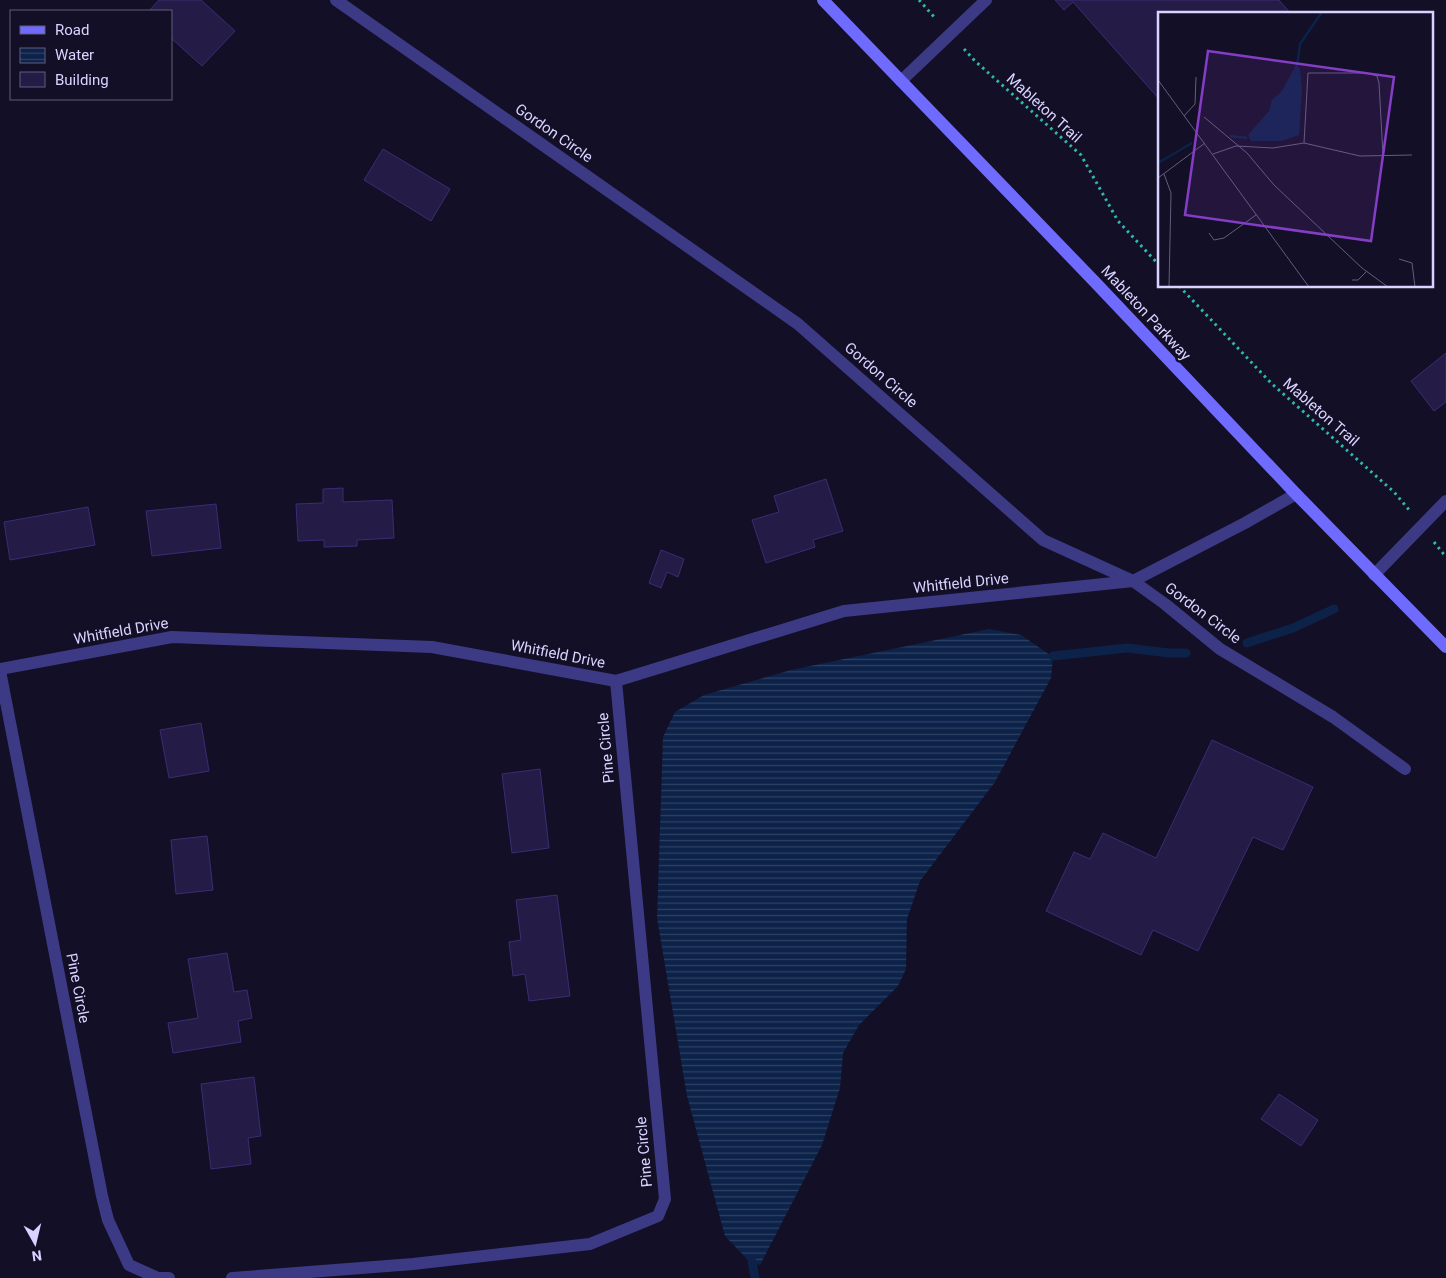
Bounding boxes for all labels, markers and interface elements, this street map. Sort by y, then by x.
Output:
legend [10,10,172,100]
inset map [1158,12,1434,288]
text: Road [55,21,89,39]
text: Water [55,46,94,64]
street label: Mableton Trail [1003,70,1085,146]
text: Building [55,71,109,89]
street label: Gordon Circle [512,100,596,166]
street label: Mableton Parkway [1097,262,1195,364]
street label: Gordon Circle [841,339,921,412]
street label: Mableton Trail [1279,374,1363,450]
street label: Whitfield Drive [912,569,1010,597]
street label: Gordon Circle [1161,579,1245,647]
street label: Whitfield Drive [72,614,170,648]
street label: Whitfield Drive [509,636,607,672]
street label: Pine Circle [594,712,618,784]
street label: Pine Circle [62,951,94,1025]
street label: Pine Circle [632,1116,656,1188]
north arrow [10,1218,60,1268]
text: N [31,1247,43,1264]

